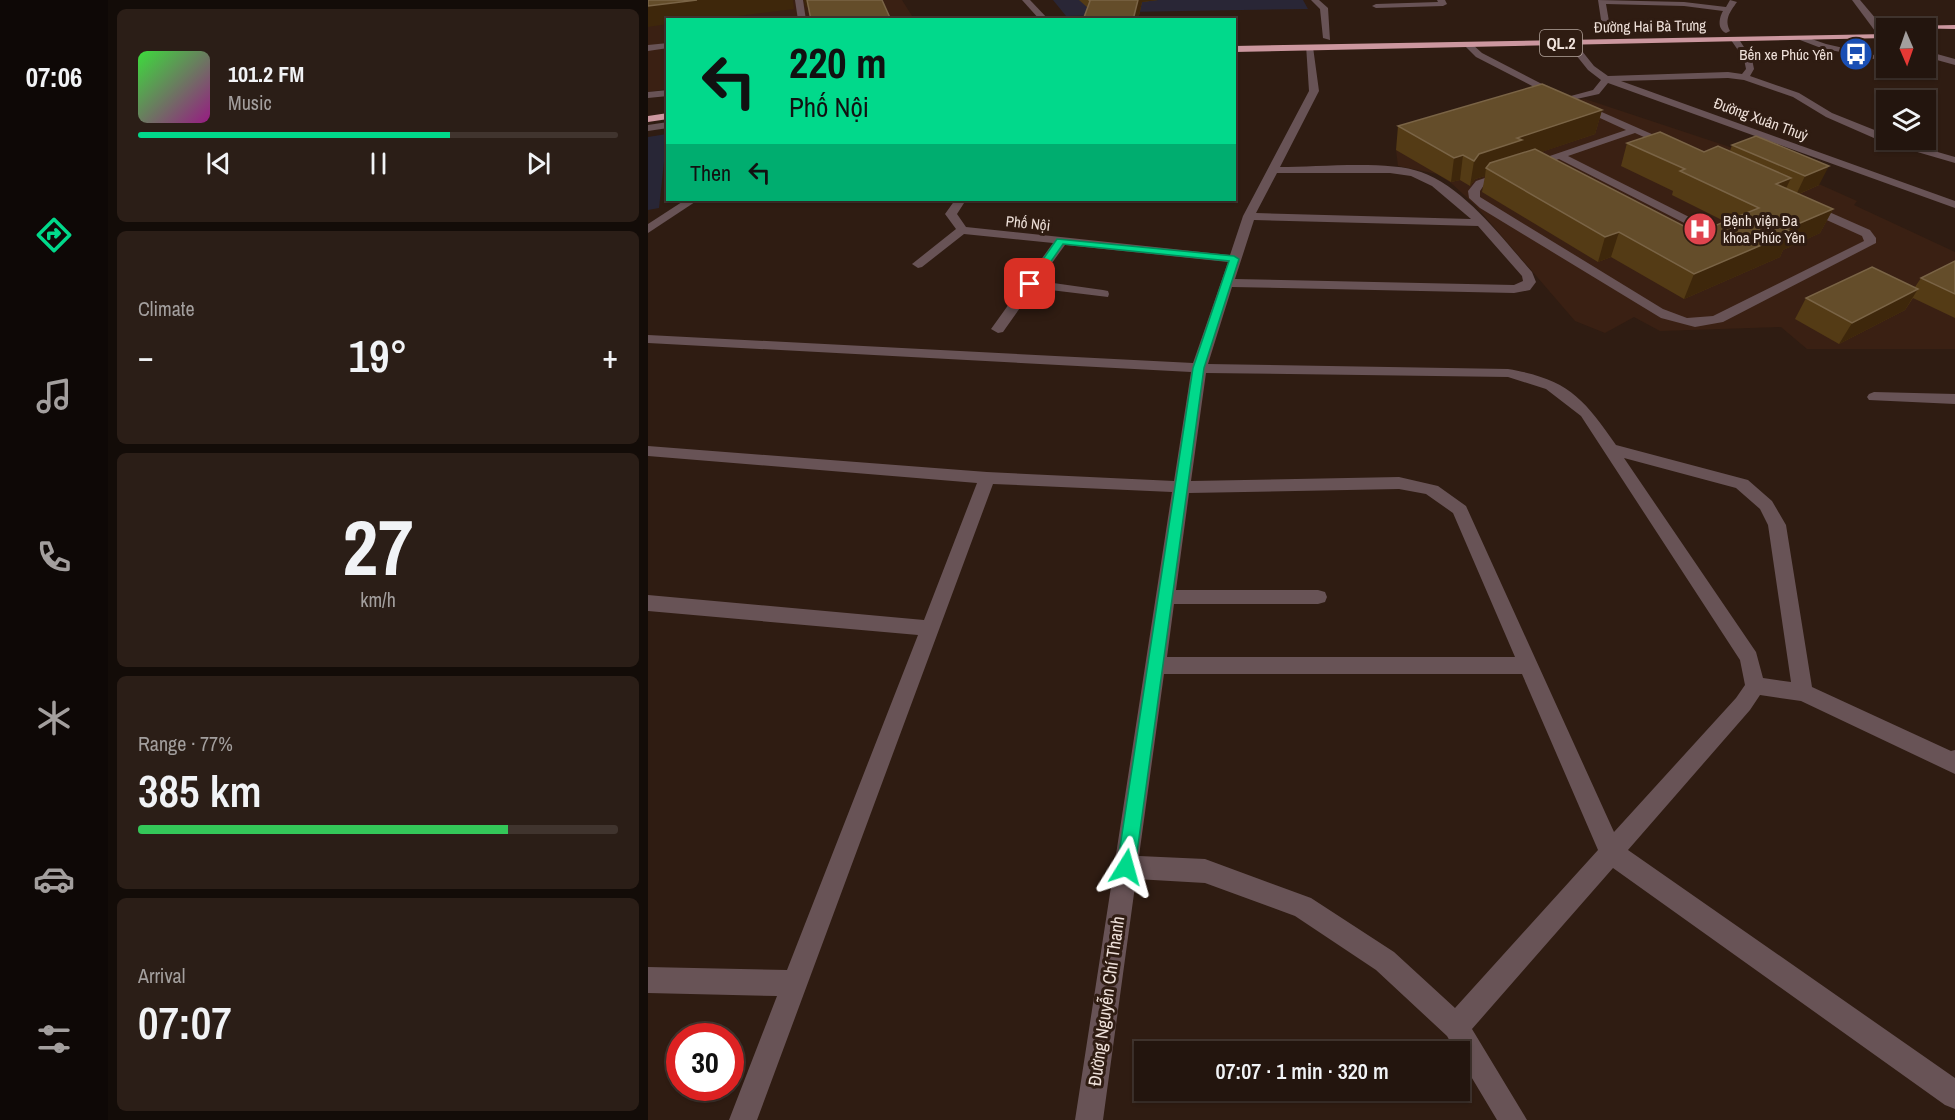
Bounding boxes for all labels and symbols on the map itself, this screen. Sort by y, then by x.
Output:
street label: Đường Hai Bà Trưng [1594,15,1706,37]
north arrow [1876,18,1936,78]
road number: QL.2 [1540,30,1582,56]
bus stop icon: Bến xe Phúc Yên [1838,36,1874,72]
place label: Bến xe Phúc Yên [1739,44,1833,65]
street label: Đường Xuân Thuỷ [1711,92,1812,146]
street label: Phố Nội [1005,210,1051,236]
place label: Bệnh viện Đa khoa Phúc Yên [1723,210,1805,248]
hospital icon: Bệnh viện Đa khoa Phúc Yên [1682,211,1718,247]
pin [1004,258,1055,309]
position arrow [1094,835,1158,899]
street label: Đường Nguyễn Chí Thanh [1082,914,1130,1088]
speed limit sign: 30 [666,1023,744,1101]

